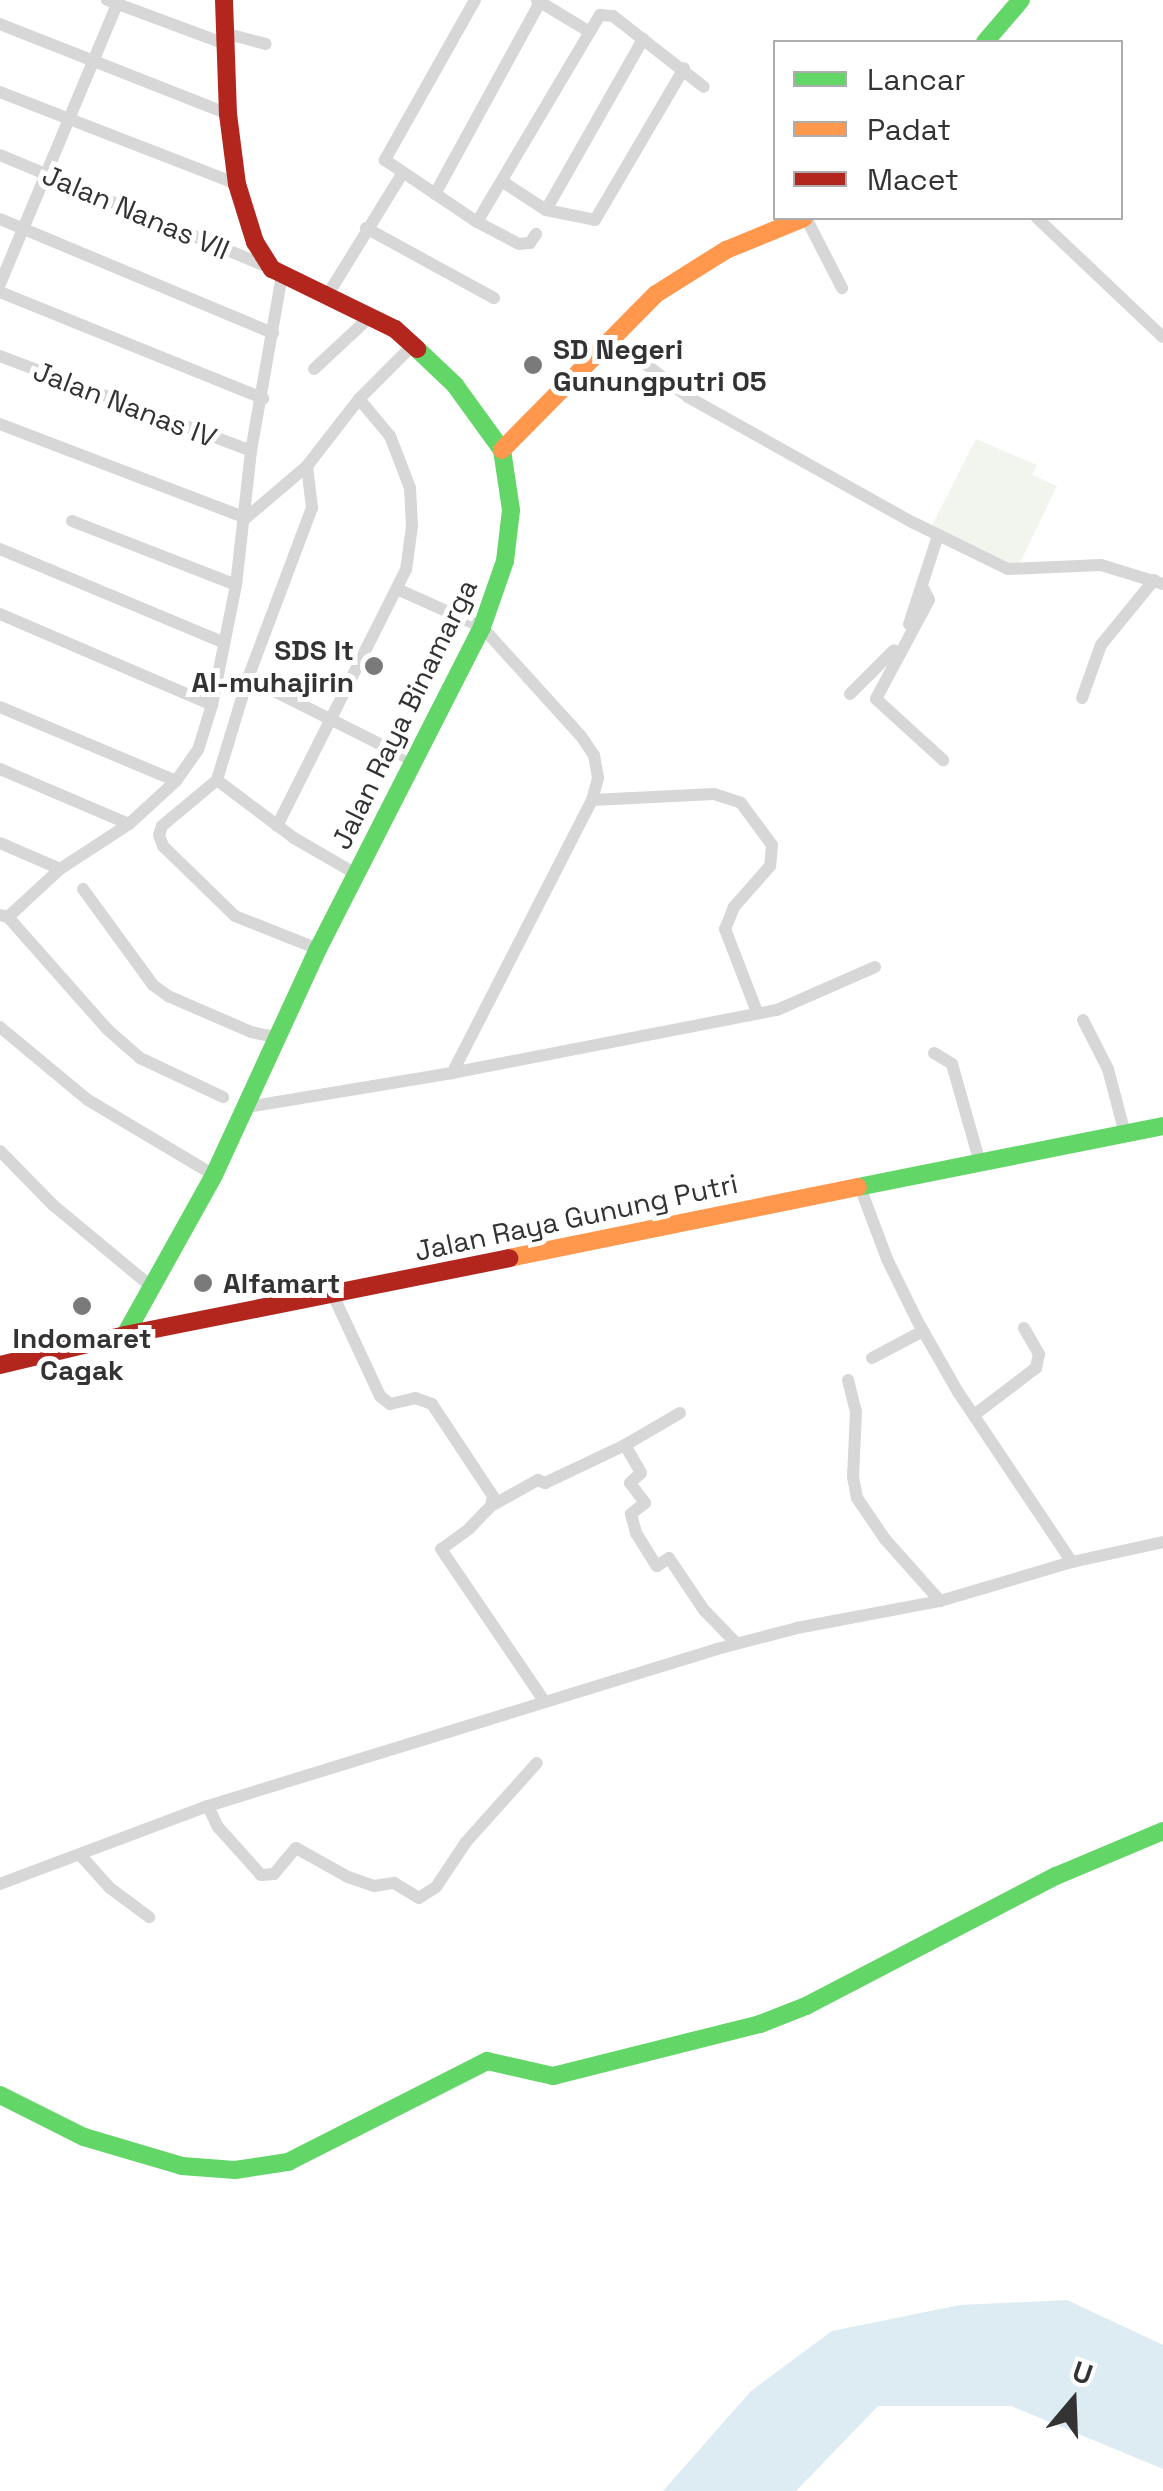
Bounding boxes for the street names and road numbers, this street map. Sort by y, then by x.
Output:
street label: Jalan Nanas VII [37,157,235,267]
street label: Jalan Nanas IV [29,354,221,454]
street label: Jalan Raya Binamarga [324,574,484,854]
street label: Jalan Raya Gunung Putri [411,1166,741,1268]

